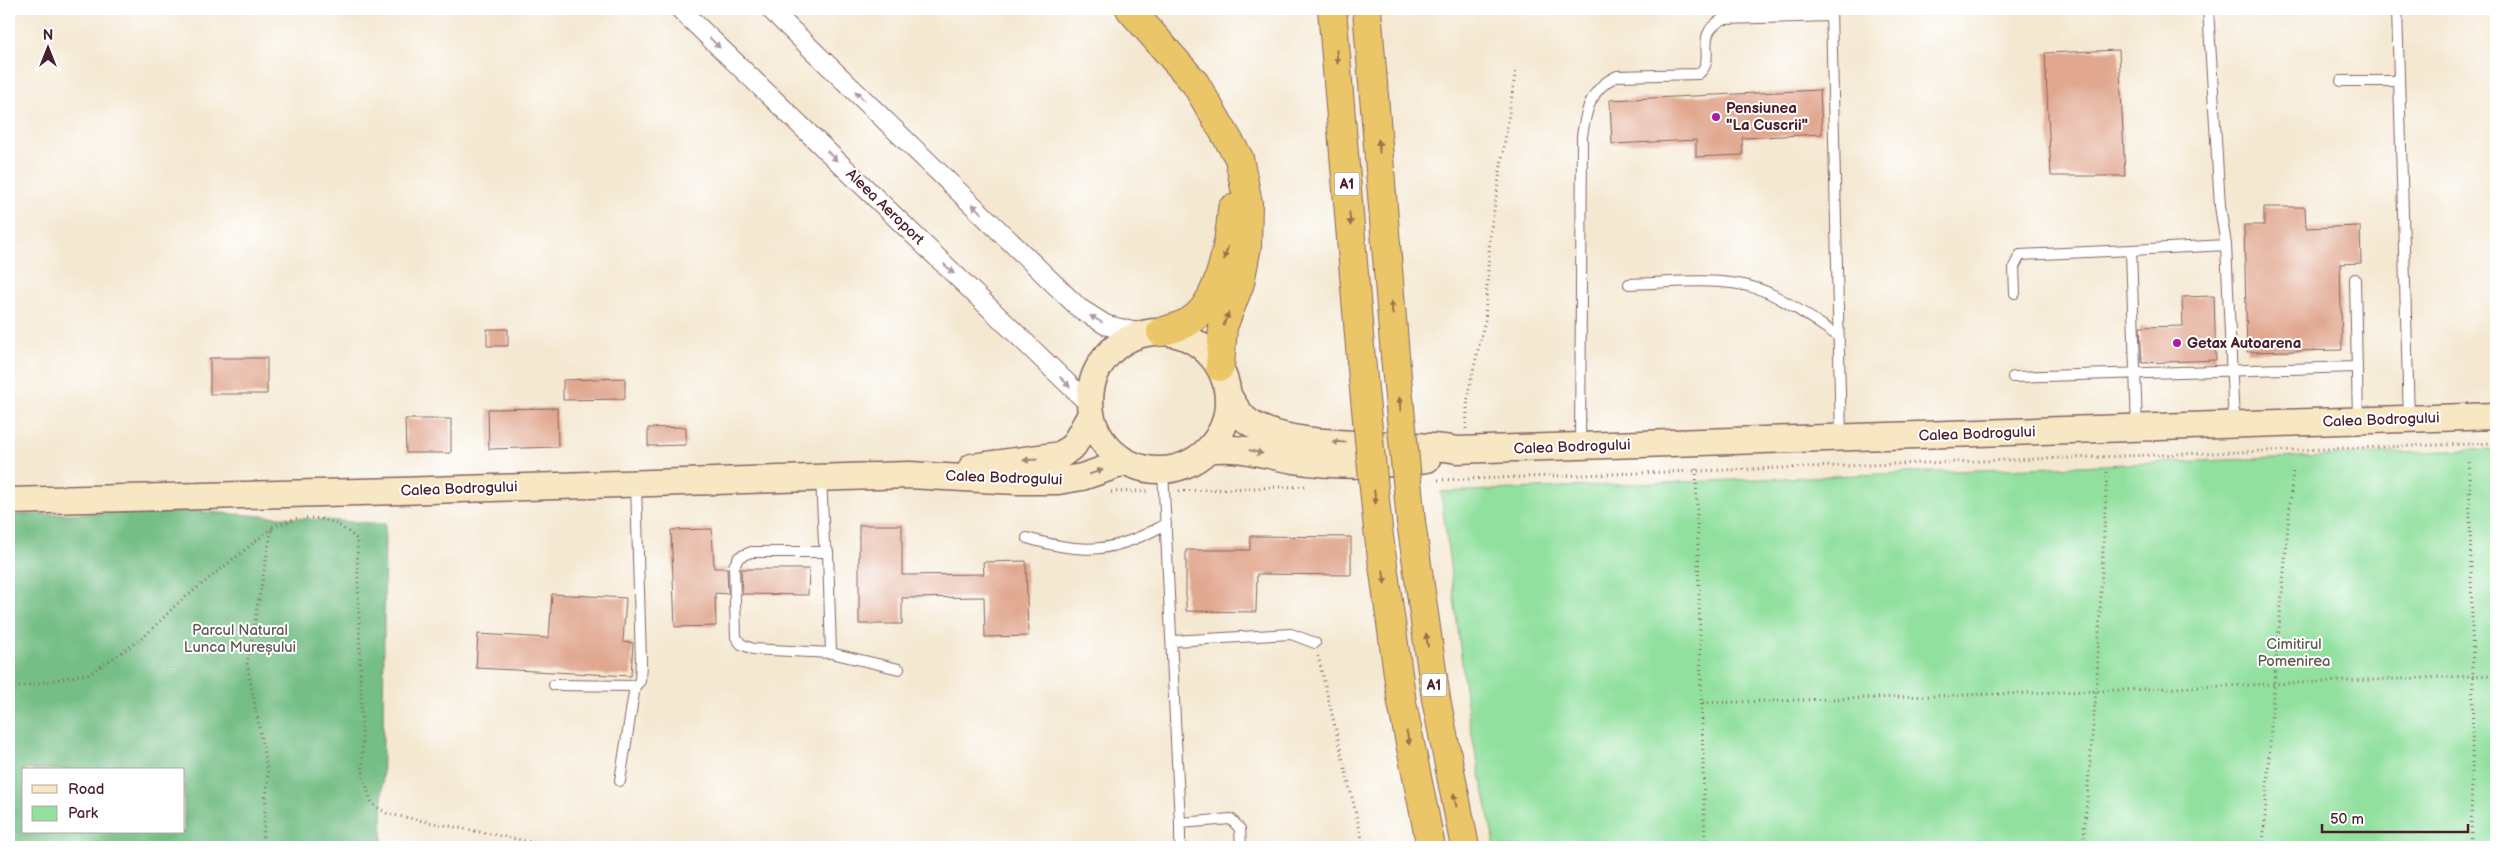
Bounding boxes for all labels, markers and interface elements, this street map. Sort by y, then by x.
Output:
north arrow [22,22,72,72]
text: N [43,27,53,44]
one-way arrow [709,37,721,49]
one-way arrow [1333,50,1341,66]
one-way arrow [855,90,867,102]
place label: Pensiunea "La Cuscrii" [1726,99,1808,135]
marker: Pensiunea "La Cuscrii" [1710,111,1722,123]
one-way arrow [1375,138,1383,154]
one-way arrow [826,150,838,162]
street label: Aleea Aeroport [842,165,928,249]
road number: A1 [1334,172,1360,195]
one-way arrow [971,203,983,215]
one-way arrow [1346,212,1354,228]
one-way arrow [1221,246,1229,261]
one-way arrow [942,263,954,275]
one-way arrow [1387,299,1395,315]
one-way arrow [1222,311,1230,326]
one-way arrow [1090,315,1103,324]
place label: Getax Autoarena [2187,334,2301,353]
marker: Getax Autoarena [2171,337,2183,349]
one-way arrow [1059,376,1071,388]
one-way arrow [1395,396,1403,412]
street label: Calea Bodrogului [2322,408,2440,432]
street label: Calea Bodrogului [1918,422,2036,446]
street label: Calea Bodrogului [1513,435,1631,459]
one-way arrow [1330,438,1346,446]
one-way arrow [1249,448,1264,456]
one-way arrow [1022,456,1038,464]
street label: Calea Bodrogului [945,466,1063,490]
one-way arrow [1089,468,1104,476]
street label: Calea Bodrogului [400,477,518,501]
one-way arrow [1371,489,1379,505]
one-way arrow [1381,570,1389,586]
park label: Parcul Natural Lunca Mureșului [184,621,296,657]
one-way arrow [1423,631,1431,647]
park label: Cimitirul Pomenirea [2257,635,2331,671]
road number: A1 [1422,674,1446,696]
one-way arrow [1405,731,1413,747]
legend [22,768,185,834]
text: Road [68,780,104,799]
one-way arrow [1451,792,1459,807]
scale bar [2322,801,2469,833]
text: Park [68,804,99,823]
text: 50 m [2330,810,2364,829]

